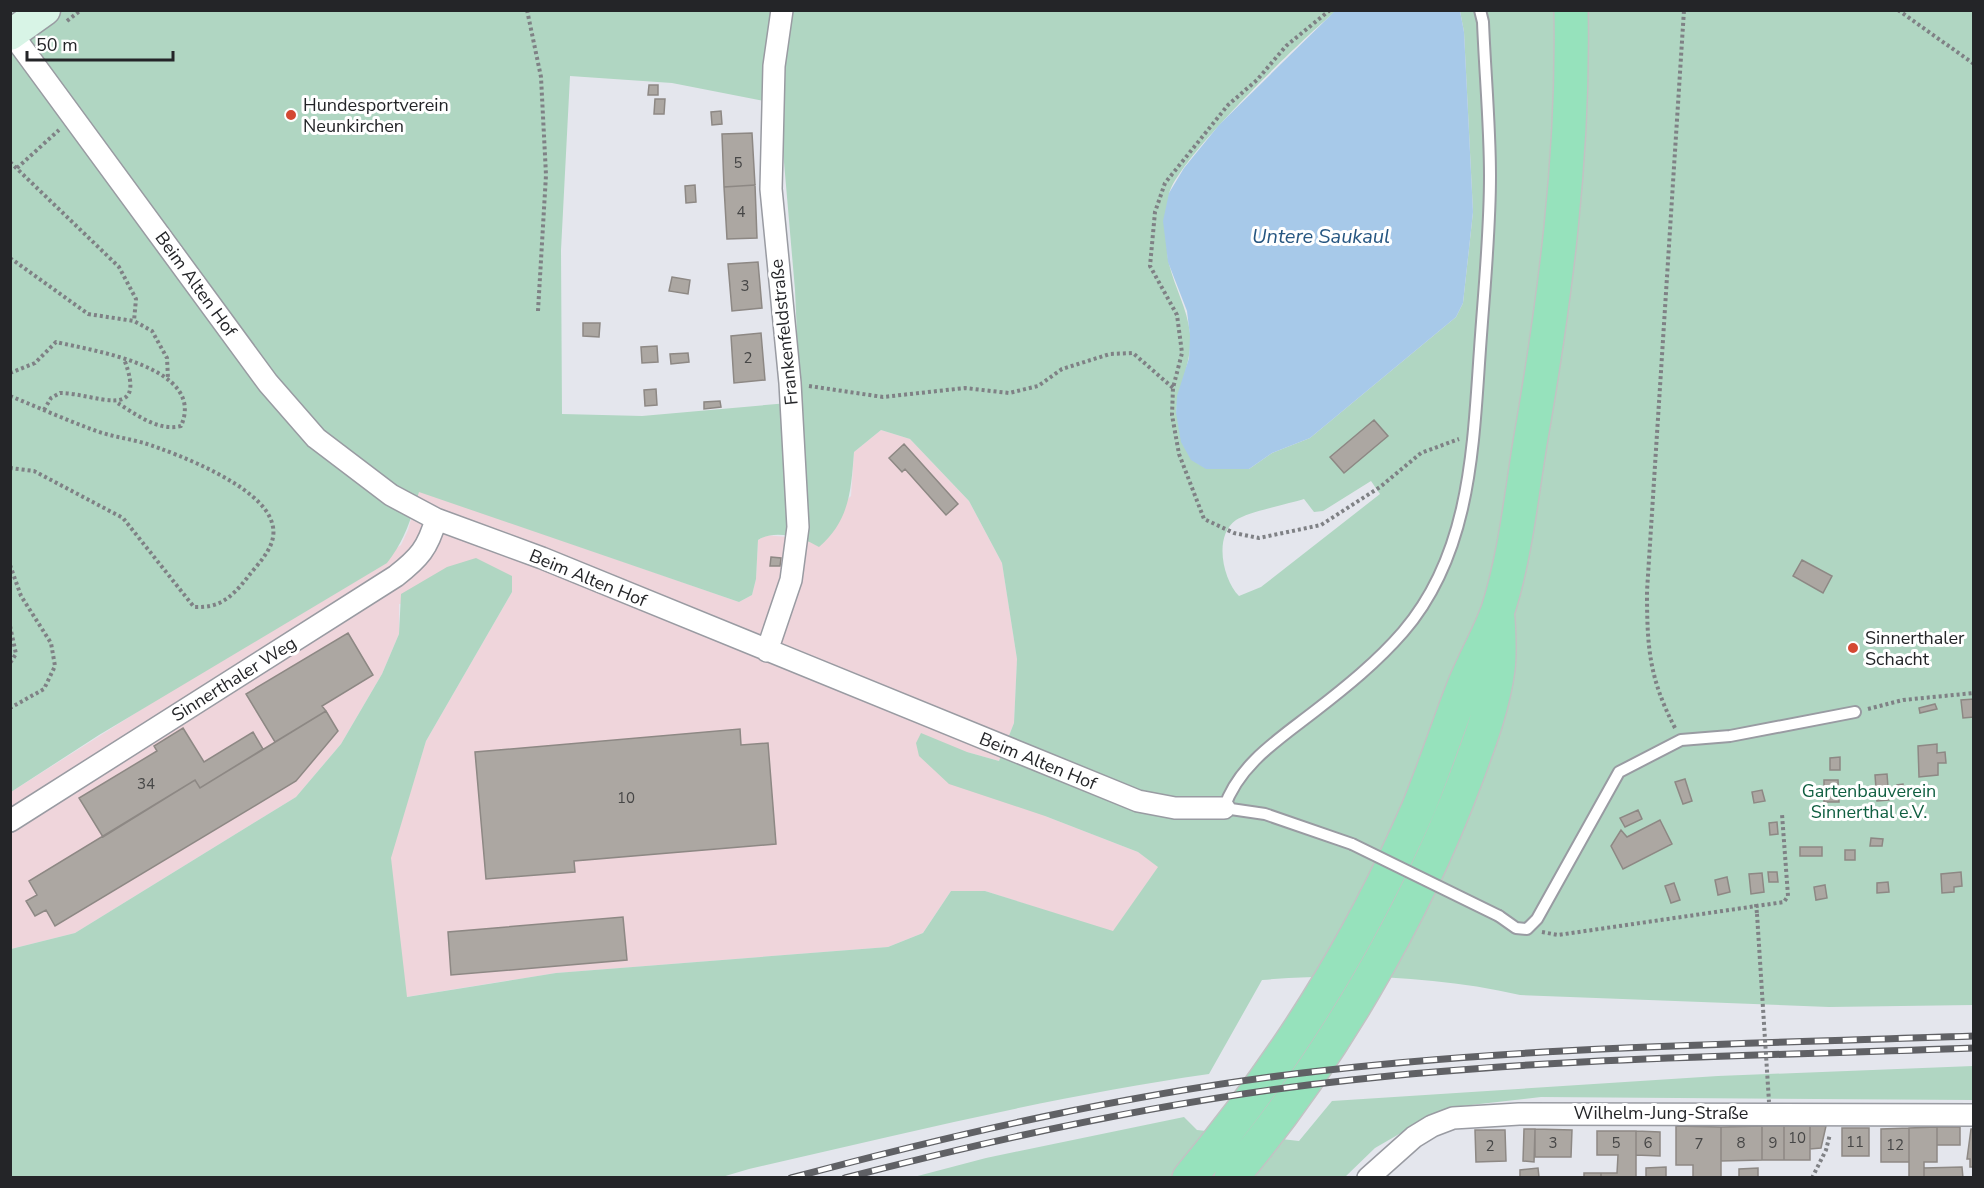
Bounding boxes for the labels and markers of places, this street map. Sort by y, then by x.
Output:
place label: Hundesportverein Neunkirchen [303,93,449,138]
marker: Hundesportverein Neunkirchen [284,108,298,122]
place label: Sinnerthaler Schacht [1865,626,1965,671]
marker: Sinnerthaler Schacht [1846,641,1860,655]

